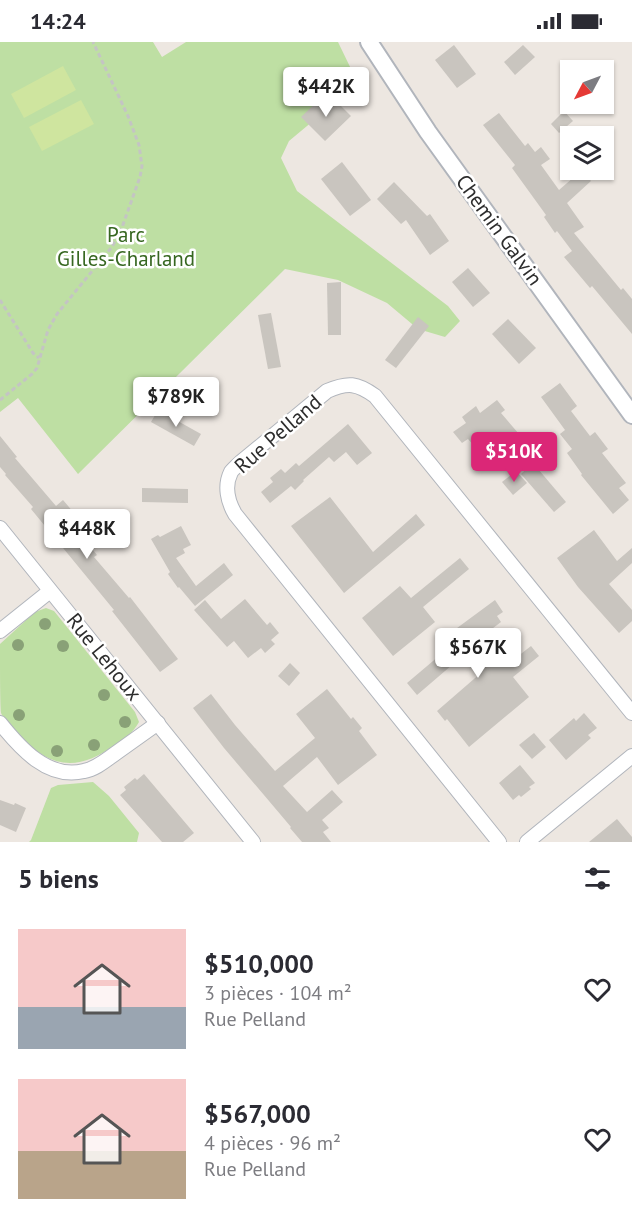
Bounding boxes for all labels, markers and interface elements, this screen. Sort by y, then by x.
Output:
text: 14:24 [30,7,86,35]
north arrow [560,60,614,114]
map controls [560,60,614,180]
pin: $442K [284,67,368,118]
text: $442K [297,73,355,99]
button: layers [560,126,614,180]
street label: Chemin Galvin [450,169,549,290]
park label: Parc Gilles-Charland [57,221,195,272]
pin: $789K [134,377,218,428]
text: $789K [147,383,205,409]
street label: Rue Pelland [228,388,327,479]
pin: $510K [472,432,556,483]
text: $510K [485,438,543,464]
pin: $448K [45,509,129,560]
text: $448K [58,515,116,541]
street label: Rue Lehoux [61,607,148,706]
pin: $567K [436,628,520,679]
text: $567K [449,634,507,660]
text: 5 biens [18,862,99,895]
icon: filters [581,862,614,895]
text: $510,000 [204,947,314,980]
icon: home [66,953,138,1025]
icon: heart [581,973,614,1006]
text: 3 pièces · 104 m² [204,980,352,1006]
text: Rue Pelland [204,1006,306,1032]
text: $567,000 [204,1097,311,1130]
icon: home [66,1103,138,1175]
icon: heart [581,1123,614,1156]
text: 4 pièces · 96 m² [204,1130,341,1156]
text: Rue Pelland [204,1156,306,1182]

